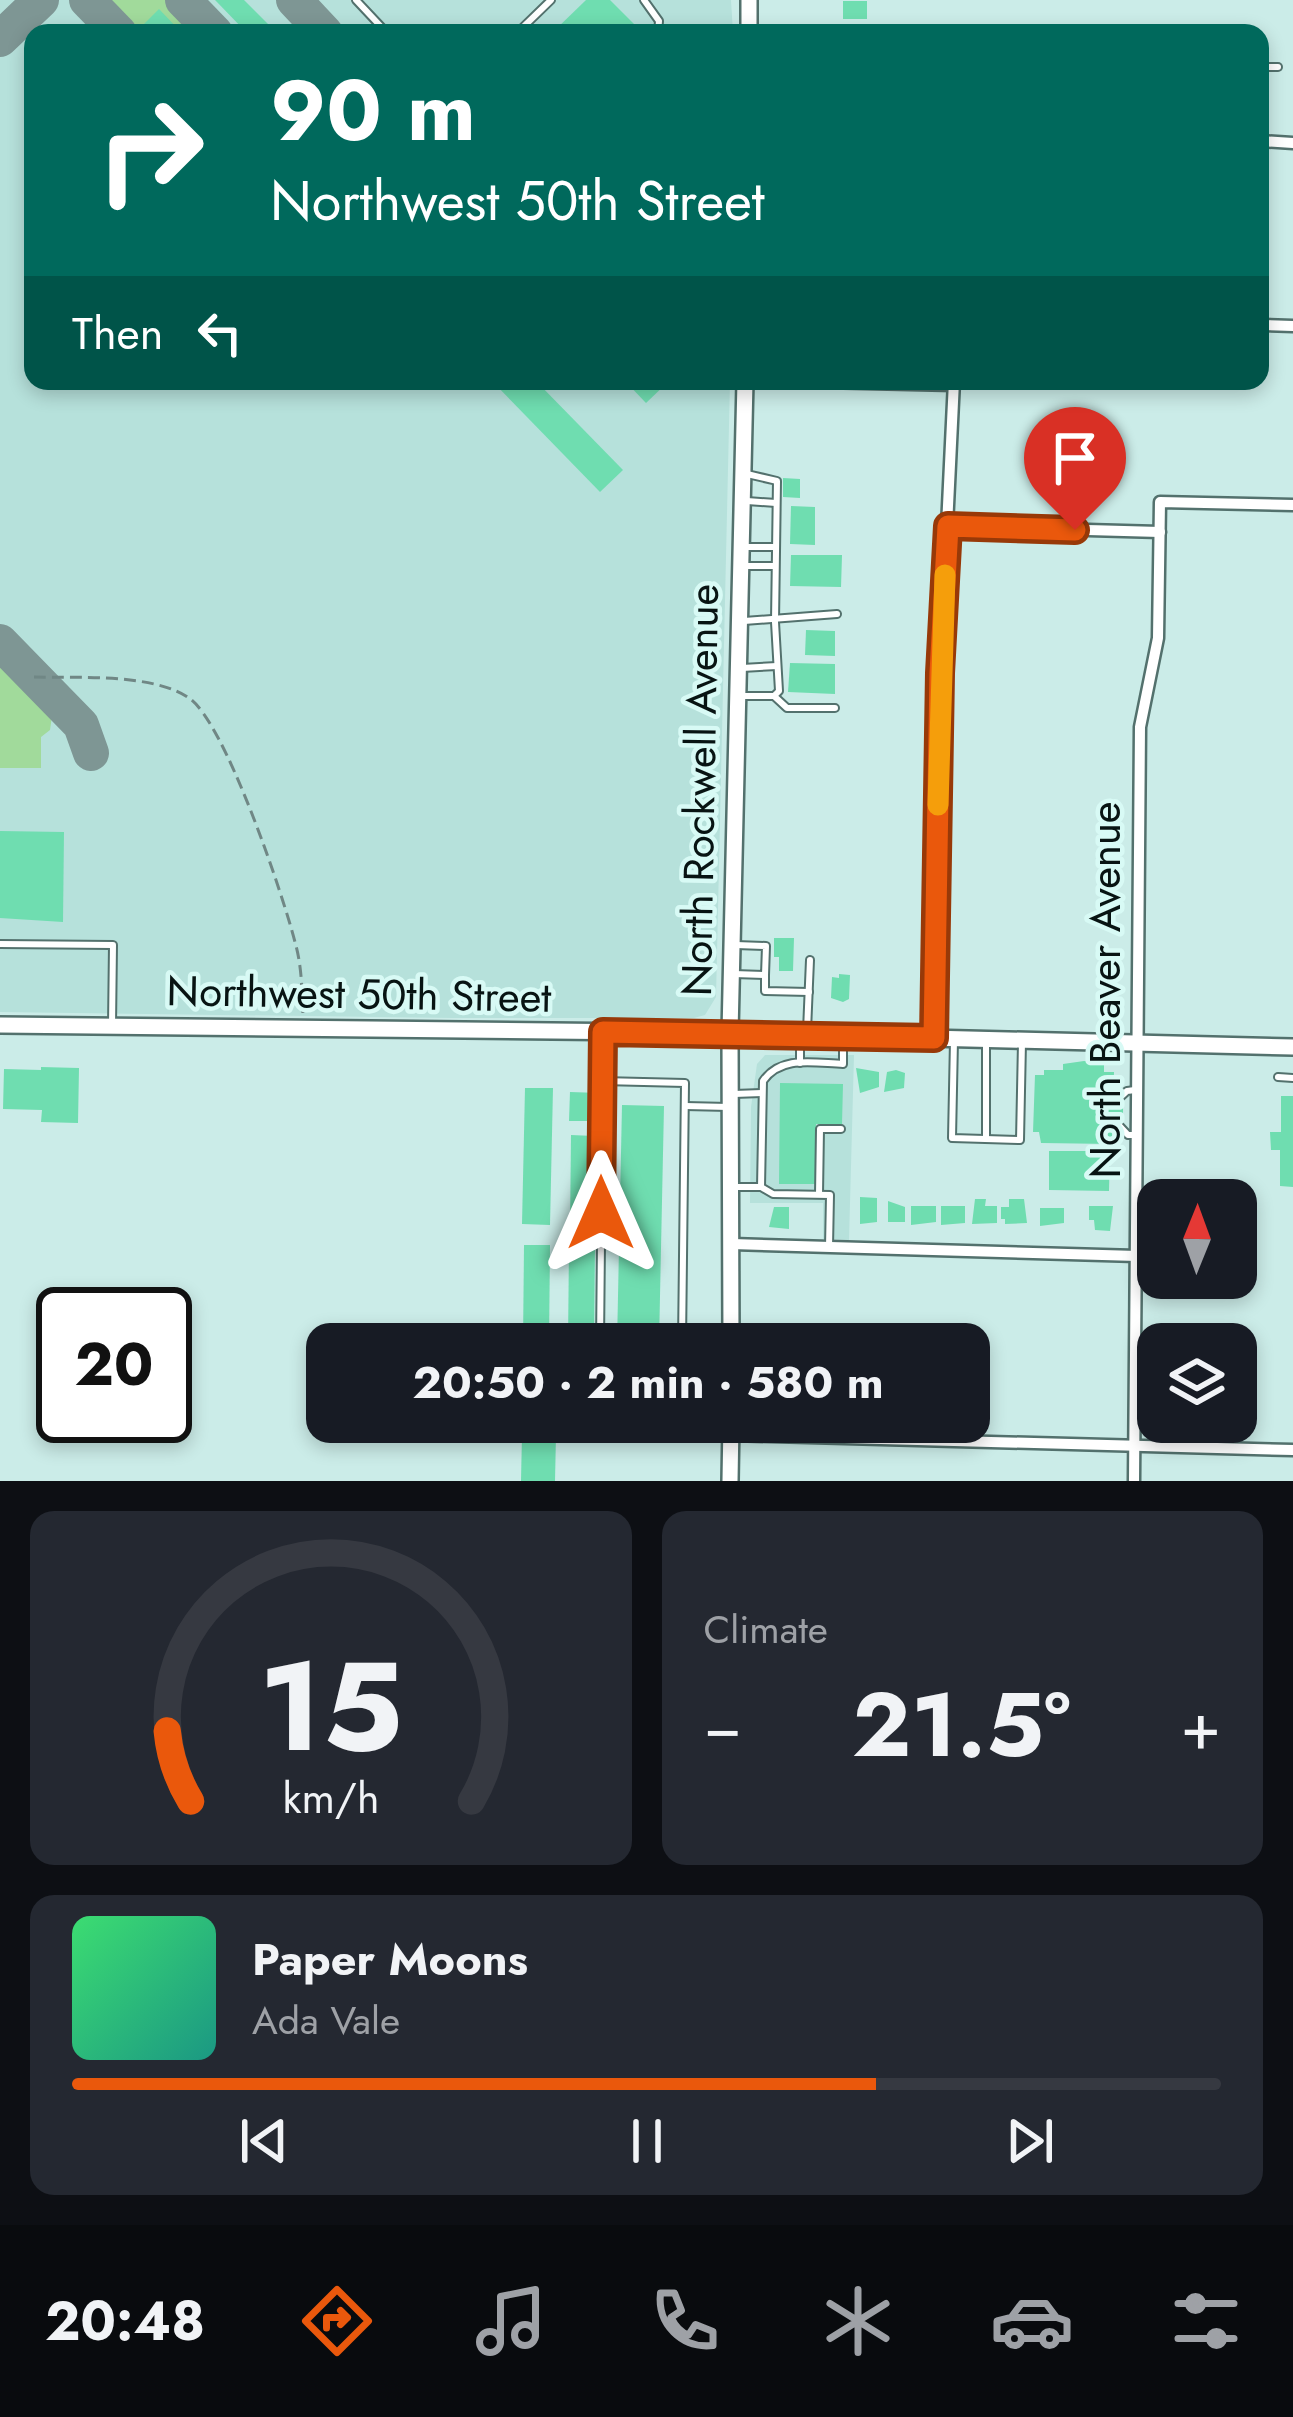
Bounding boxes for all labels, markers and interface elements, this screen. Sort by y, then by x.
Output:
text: 90 m [270,50,476,172]
icon: right [72,72,228,228]
text: Northwest 50th Street [270,162,765,240]
icon: left [187,300,253,366]
text: Then [72,301,163,366]
pin [1024,407,1126,530]
icon: arrive [1042,425,1108,491]
street label: North Rockwell Avenue [666,583,734,997]
street label: North Beaver Avenue [1075,802,1136,1179]
street label: Northwest 50th Street [166,960,552,1028]
position arrow [538,1150,664,1276]
north arrow [1137,1179,1257,1299]
map controls [1137,1179,1257,1443]
speed limit sign: 20 [36,1287,192,1443]
button: layers [1137,1323,1257,1443]
text: 20:50 · 2 min · 580 m [412,1350,884,1415]
text: Climate [704,1601,828,1658]
text: 15 [259,1616,403,1797]
text: 21.5° [852,1660,1071,1790]
text: − [704,1678,742,1774]
text: + [1180,1678,1221,1774]
text: km/h [282,1767,379,1829]
text: Paper Moons [252,1927,528,1992]
text: Ada Vale [252,1992,400,2049]
icon: previous [231,2108,297,2174]
icon: pause [614,2108,680,2174]
icon: next [997,2108,1063,2174]
icon: directions [295,2279,379,2363]
icon: music [469,2279,553,2363]
icon: phone [643,2279,727,2363]
icon: climate [816,2279,900,2363]
icon: car [990,2279,1074,2363]
icon: filters [1164,2279,1248,2363]
text: 20:48 [45,2282,205,2360]

